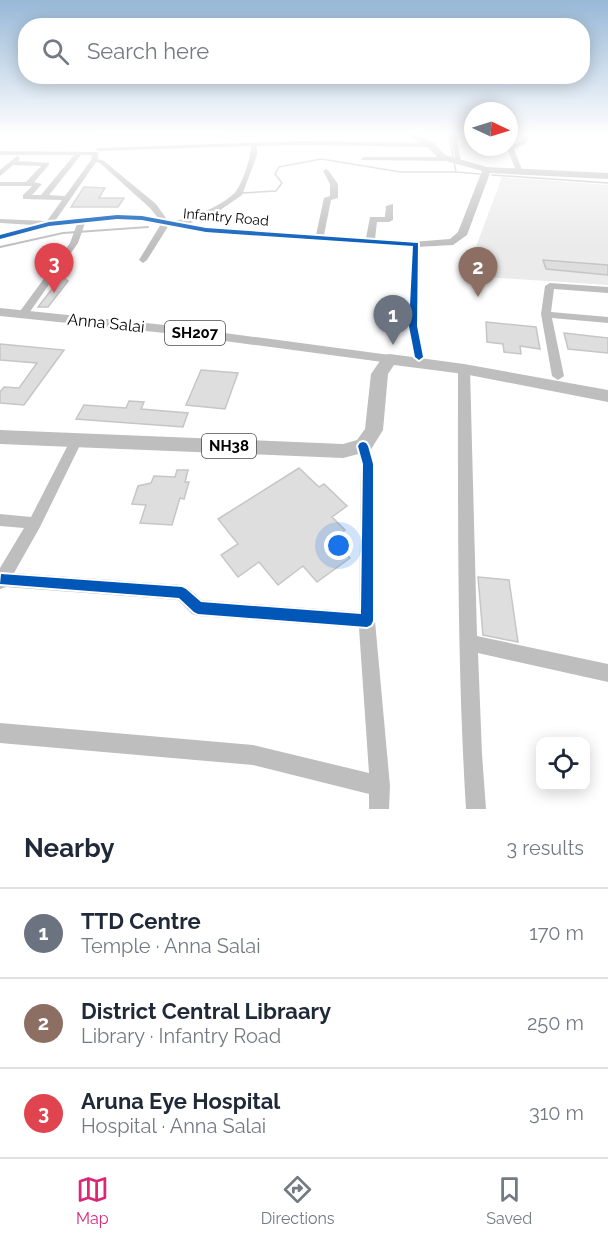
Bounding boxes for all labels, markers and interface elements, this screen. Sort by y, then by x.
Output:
search box [18,18,590,84]
icon: search [39,35,72,68]
text: Search here [87,38,209,64]
north arrow [464,102,518,156]
street label: Infantry Road [183,205,269,229]
pin: 3 [34,244,74,293]
pin: 2 [458,248,498,297]
pin: 1 [374,296,412,345]
street label: Anna Salai [67,310,145,336]
road number: SH207 [165,321,225,345]
road number: NH38 [202,434,256,458]
your location [324,531,353,560]
map controls [536,737,590,791]
button: locate [536,737,590,791]
text: Nearby [24,833,114,863]
text: 3 results [506,836,584,860]
text: TTD Centre [81,908,201,934]
text: 1 [39,921,48,945]
text: 170 m [529,921,584,945]
text: Temple · Anna Salai [81,934,261,958]
text: District Central Libraary [81,998,331,1024]
text: 2 [38,1011,49,1035]
text: 250 m [527,1011,584,1035]
text: Library · Infantry Road [81,1024,281,1048]
text: Aruna Eye Hospital [81,1088,280,1114]
text: 3 [38,1101,49,1125]
text: 310 m [529,1101,584,1125]
text: Hospital · Anna Salai [81,1114,266,1138]
tab: Map [76,1173,109,1228]
tab: Directions [261,1173,335,1228]
tab: Saved [486,1173,532,1228]

